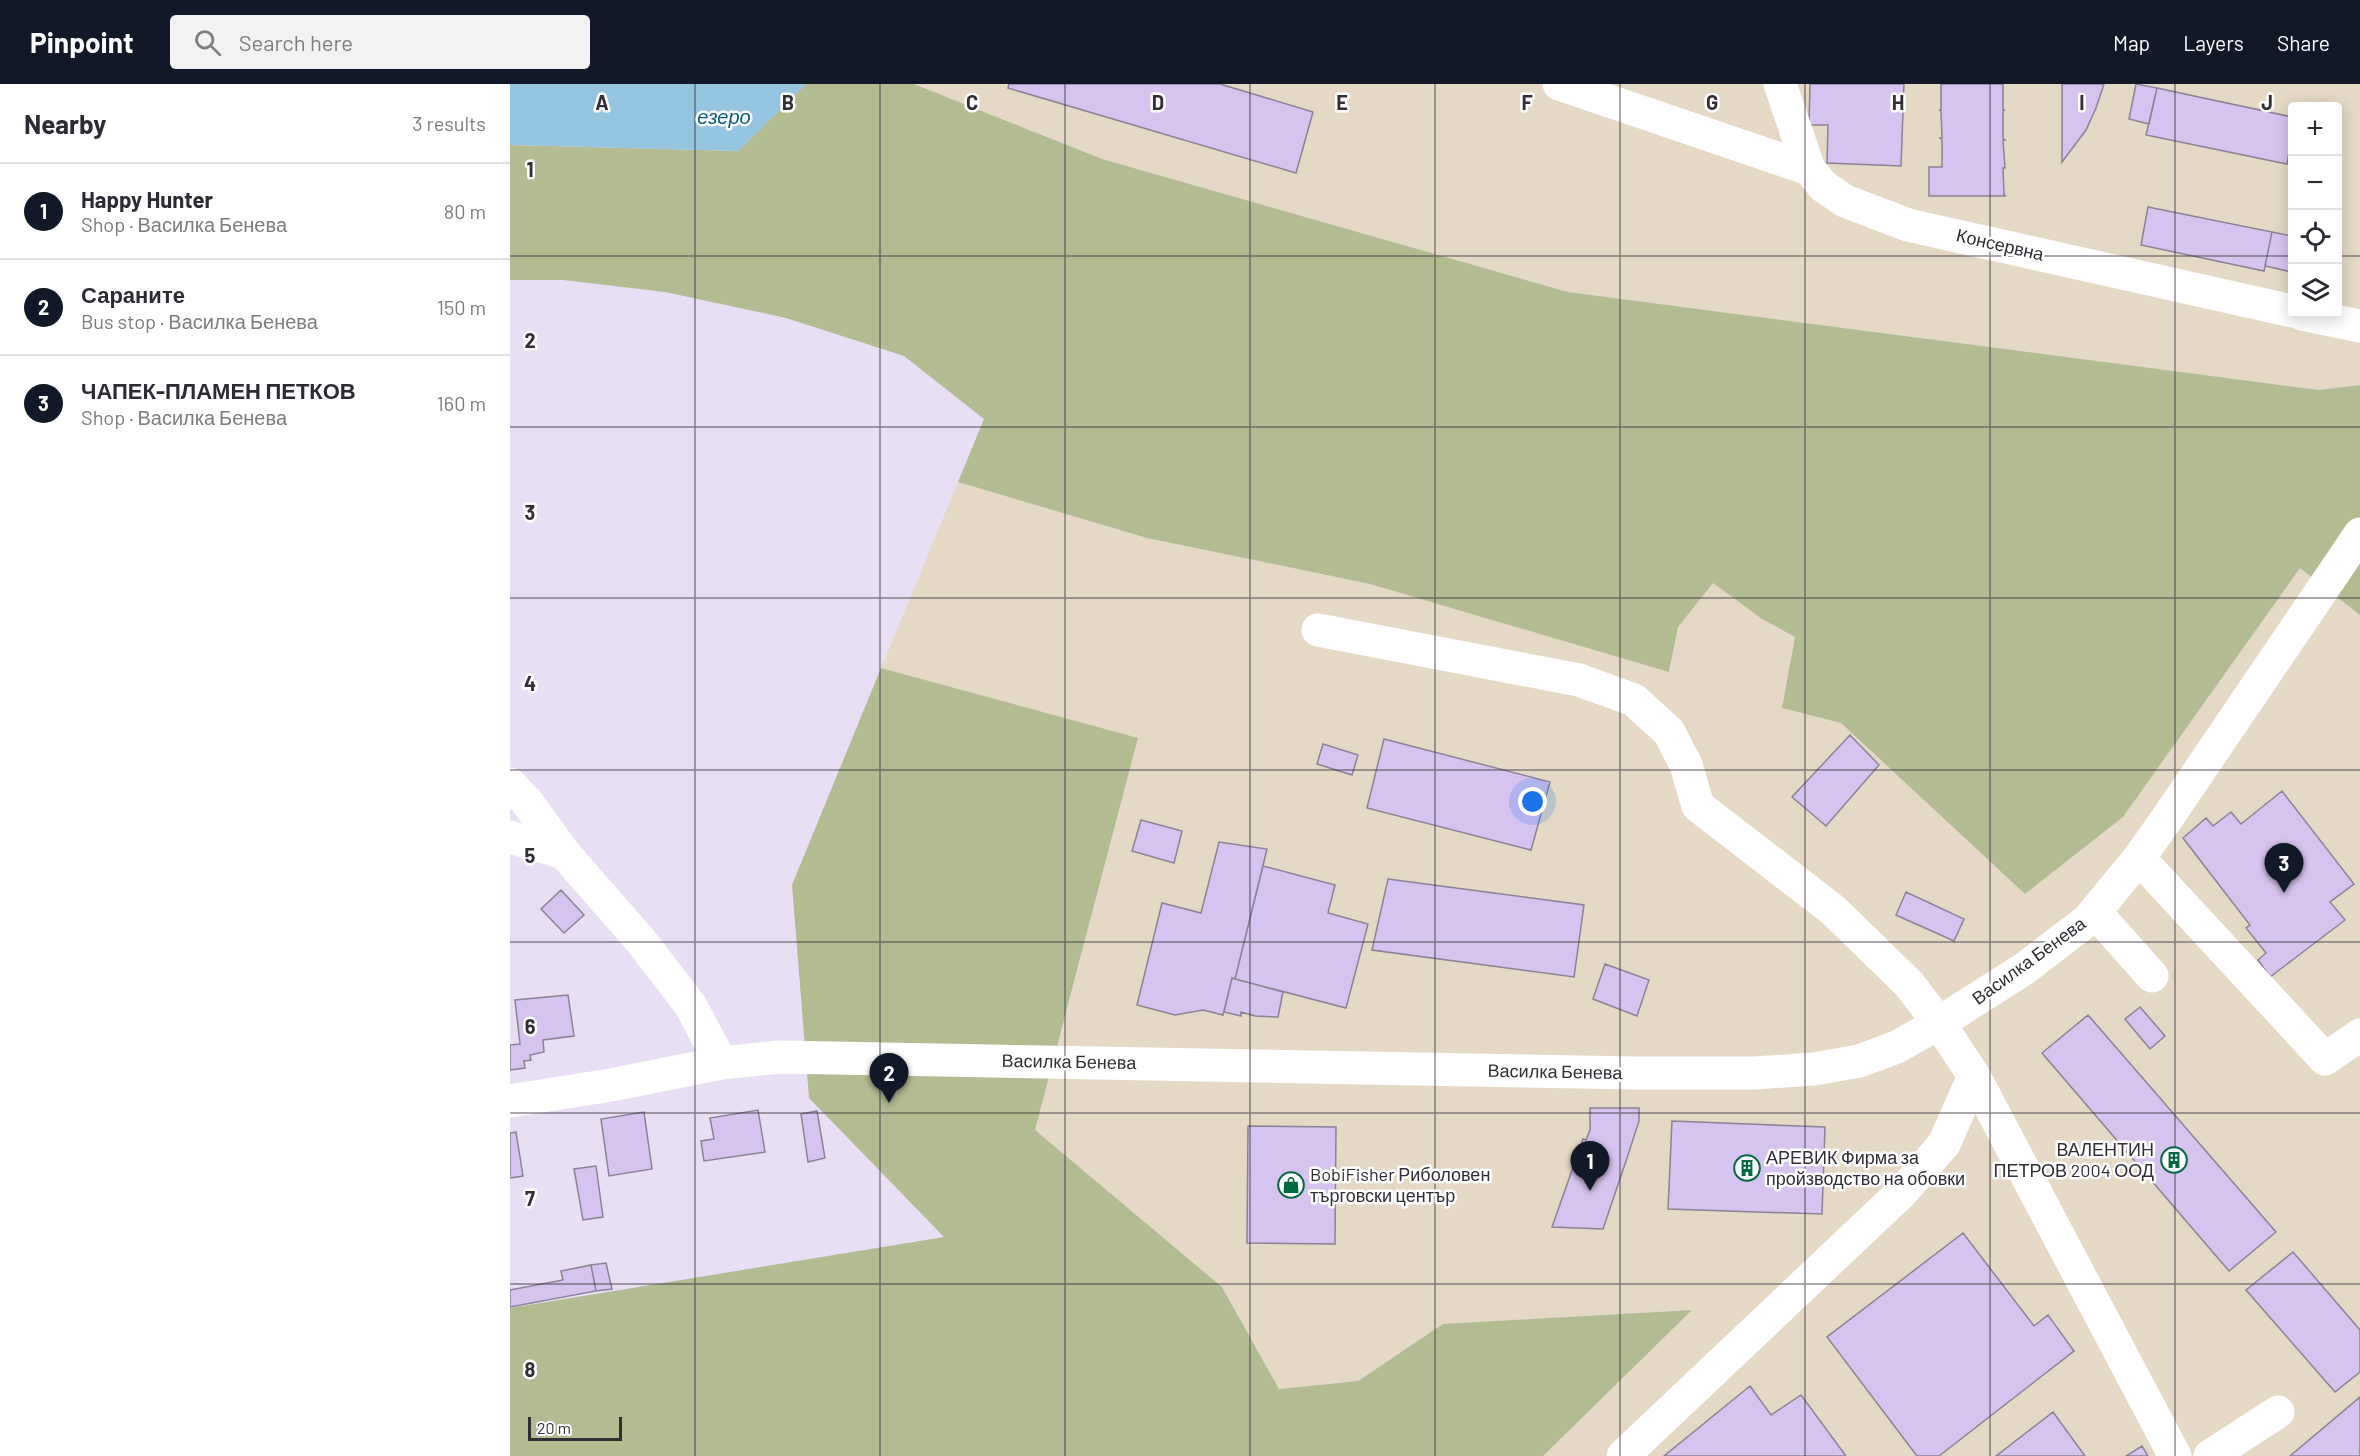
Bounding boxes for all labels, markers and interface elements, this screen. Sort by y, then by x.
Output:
search box [170,15,590,69]
text: Pinpoint [30,25,134,59]
icon: search [191,26,224,59]
text: Search here [239,29,353,55]
text: Map [2113,30,2150,55]
text: Layers [2183,30,2244,55]
text: Share [2277,30,2330,55]
text: A [595,90,609,114]
text: B [782,90,794,114]
text: C [966,90,978,114]
text: D [1152,90,1164,114]
text: E [1336,90,1348,114]
text: F [1521,90,1533,114]
text: G [1706,90,1718,114]
text: H [1892,90,1904,114]
text: I [2079,90,2085,114]
text: J [2261,90,2273,114]
map controls [2288,102,2342,318]
button: + [2288,102,2342,156]
water label: езеро [697,104,751,128]
text: Nearby [24,108,106,139]
text: 3 results [412,111,486,135]
button: − [2288,156,2342,210]
text: 1 [526,157,534,181]
text: Happy Hunter [81,186,213,212]
text: 1 [40,199,47,223]
text: 80 m [444,199,486,223]
button: locate [2288,210,2342,264]
text: Shop · Василка Бенева [81,212,287,236]
street label: Консервна [1954,223,2047,265]
button: layers [2288,264,2342,318]
text: Сараните [81,281,185,307]
text: 2 [38,295,49,319]
text: 150 m [437,295,486,319]
text: Bus stop · Василка Бенева [81,309,318,333]
text: 2 [524,328,536,352]
text: ЧАПЕК-ПЛАМЕН ПЕТКОВ [81,377,356,403]
text: 3 [38,391,49,415]
text: 160 m [437,391,486,415]
text: Shop · Василка Бенева [81,405,287,429]
text: 3 [525,500,535,524]
text: 4 [524,671,536,695]
your location [1518,787,1547,816]
text: 5 [525,843,536,867]
pin: 3 [2264,844,2304,893]
street label: Василка Бенева [1967,911,2090,1009]
text: 6 [525,1014,536,1038]
street label: Василка Бенева [1002,1049,1137,1073]
pin: 2 [870,1054,908,1103]
street label: Василка Бенева [1488,1059,1623,1083]
place label: ВАЛЕНТИН ПЕТРОВ 2004 ООД [1994,1138,2154,1181]
pin: 1 [1570,1142,1610,1191]
building icon: ВАЛЕНТИН ПЕТРОВ 2004 ООД [2159,1145,2189,1175]
place label: АРЕВИК Фирма за пройзводство на обовки [1766,1146,1965,1189]
building icon: АРЕВИК Фирма за пройзводство на обовки [1732,1153,1762,1183]
place label: BobiFisher Риболовен търговски център [1310,1163,1490,1206]
shop icon: BobiFisher Риболовен търговски център [1276,1170,1306,1200]
text: 7 [525,1186,535,1210]
text: 8 [525,1357,536,1381]
scale bar [528,1414,622,1442]
text: 20 m [537,1418,571,1437]

